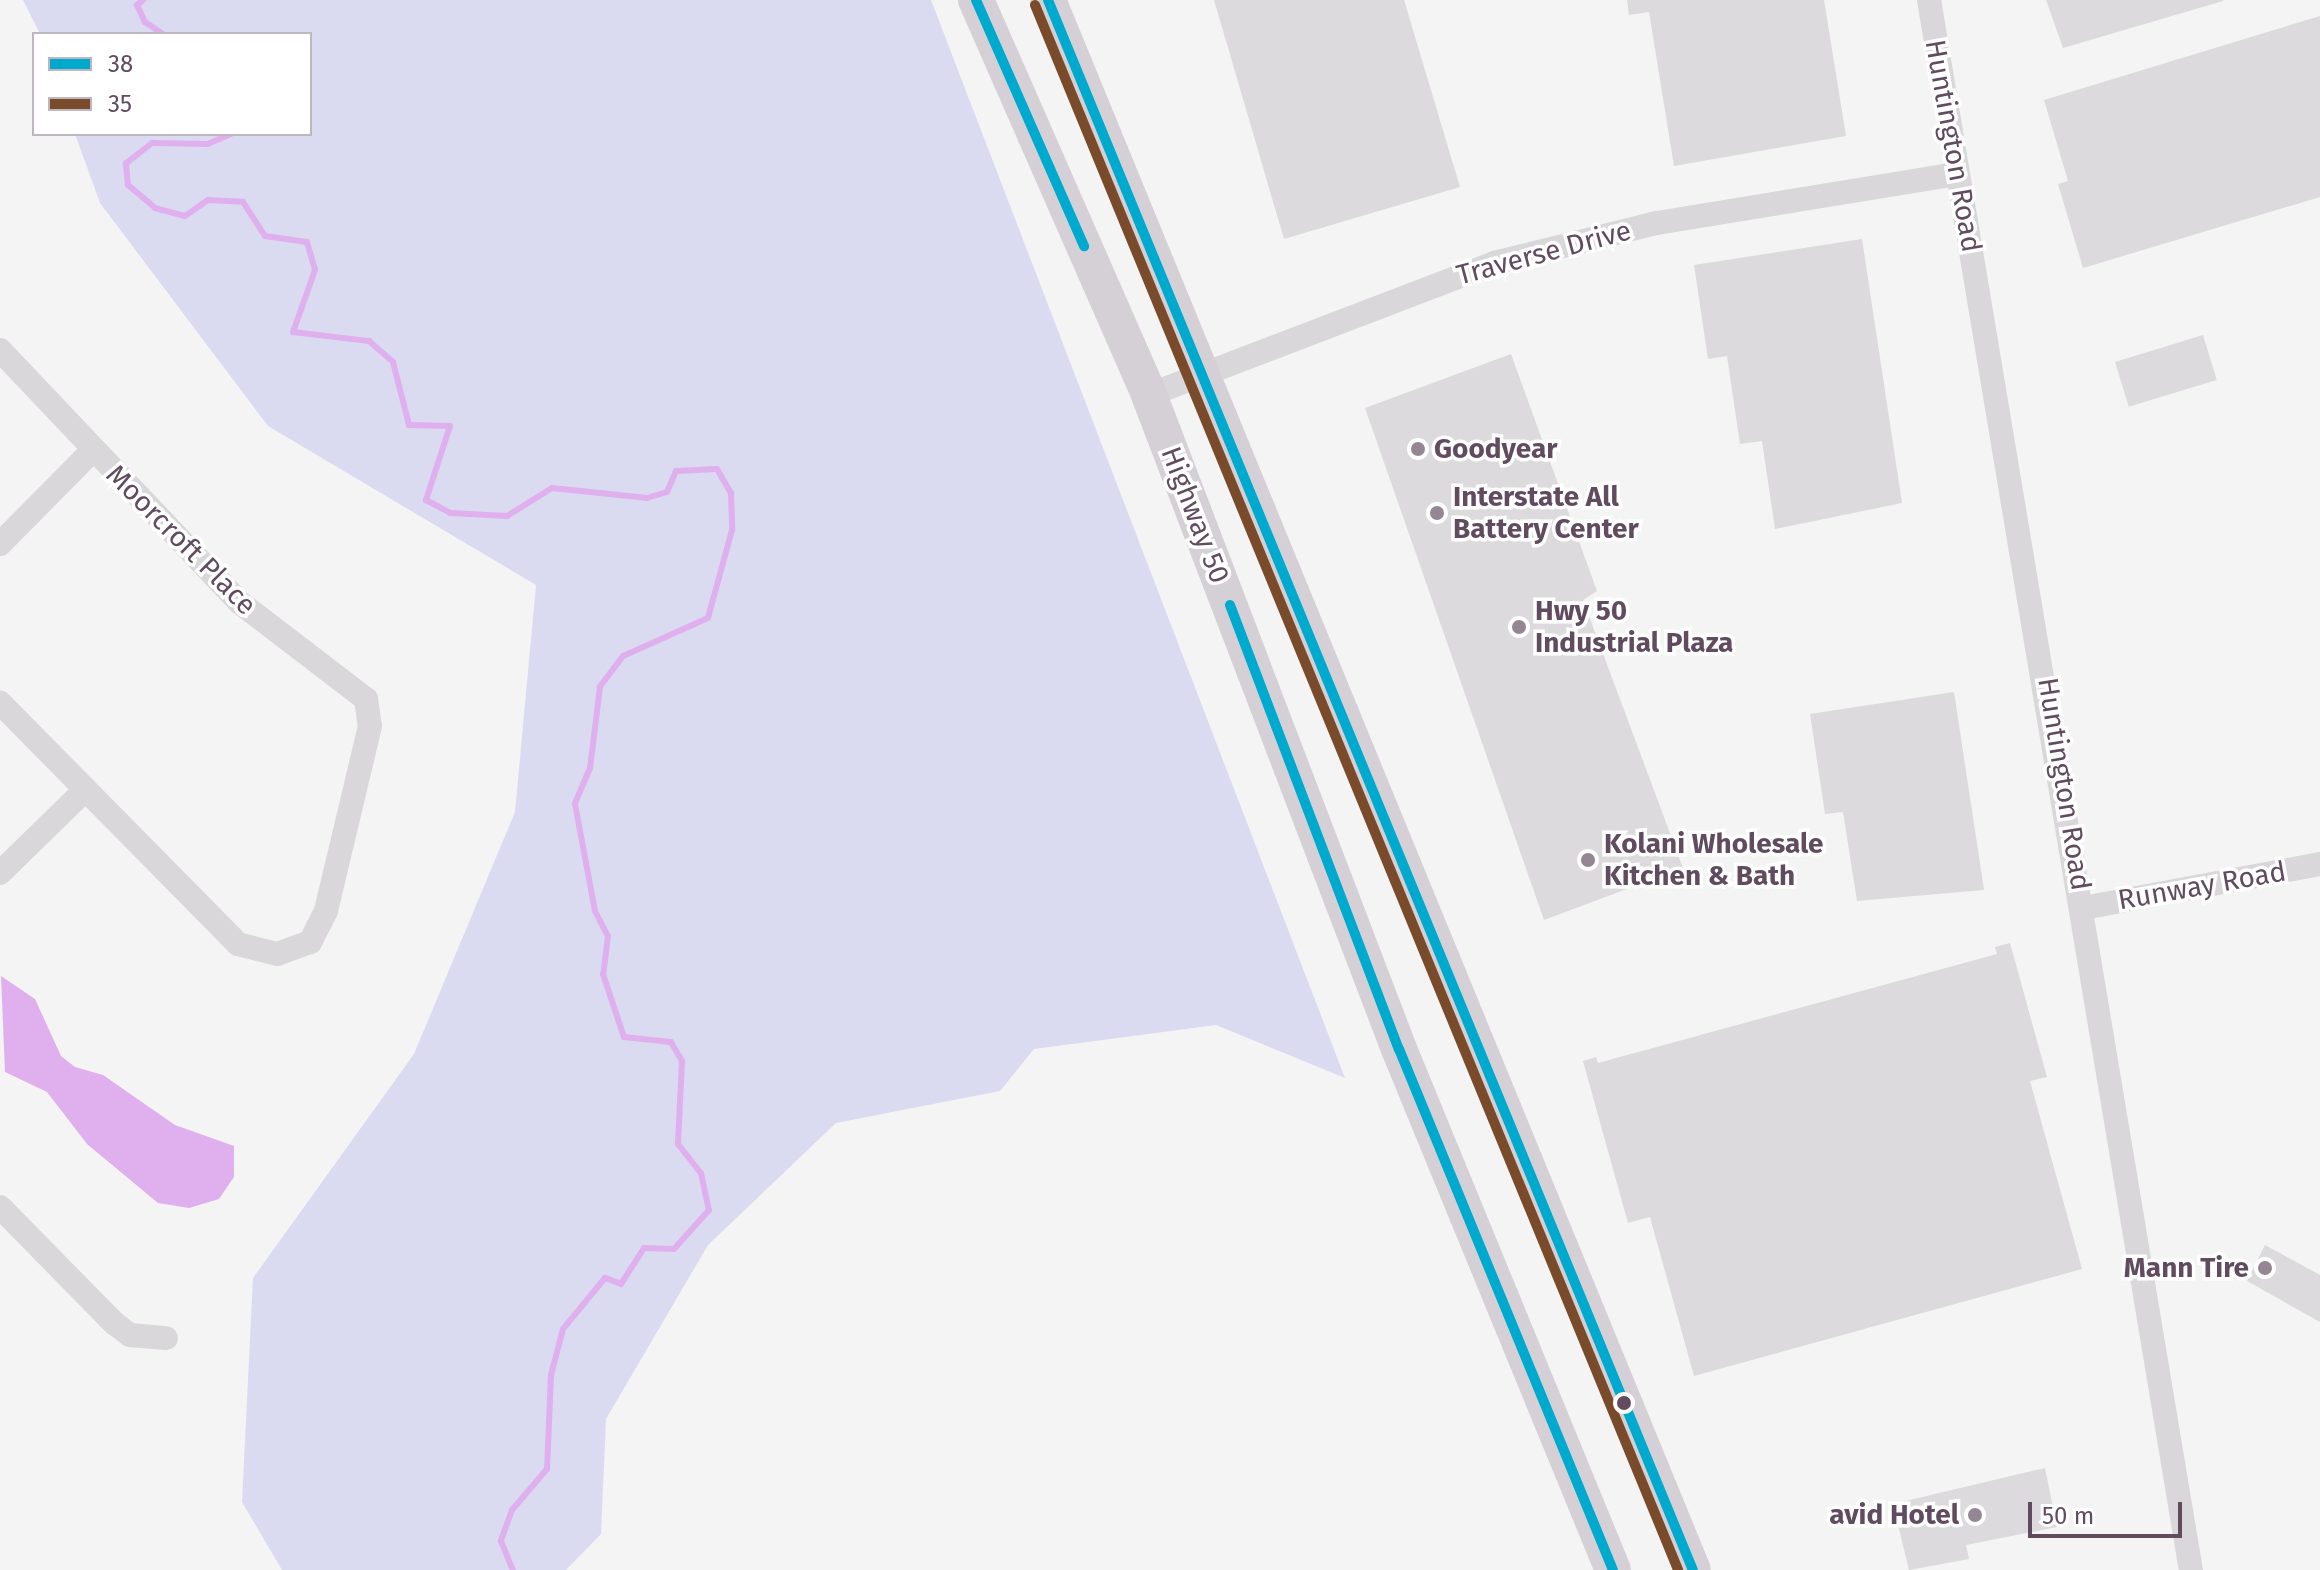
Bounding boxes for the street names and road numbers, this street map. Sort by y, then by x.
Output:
street label: Huntington Road [1918,37,1988,255]
street label: Traverse Drive [1453,214,1635,292]
street label: Highway 50 [1154,442,1236,588]
street label: Moorcroft Place [99,458,263,622]
street label: Huntington Road [2031,675,2097,893]
street label: Runway Road [2115,855,2289,917]

